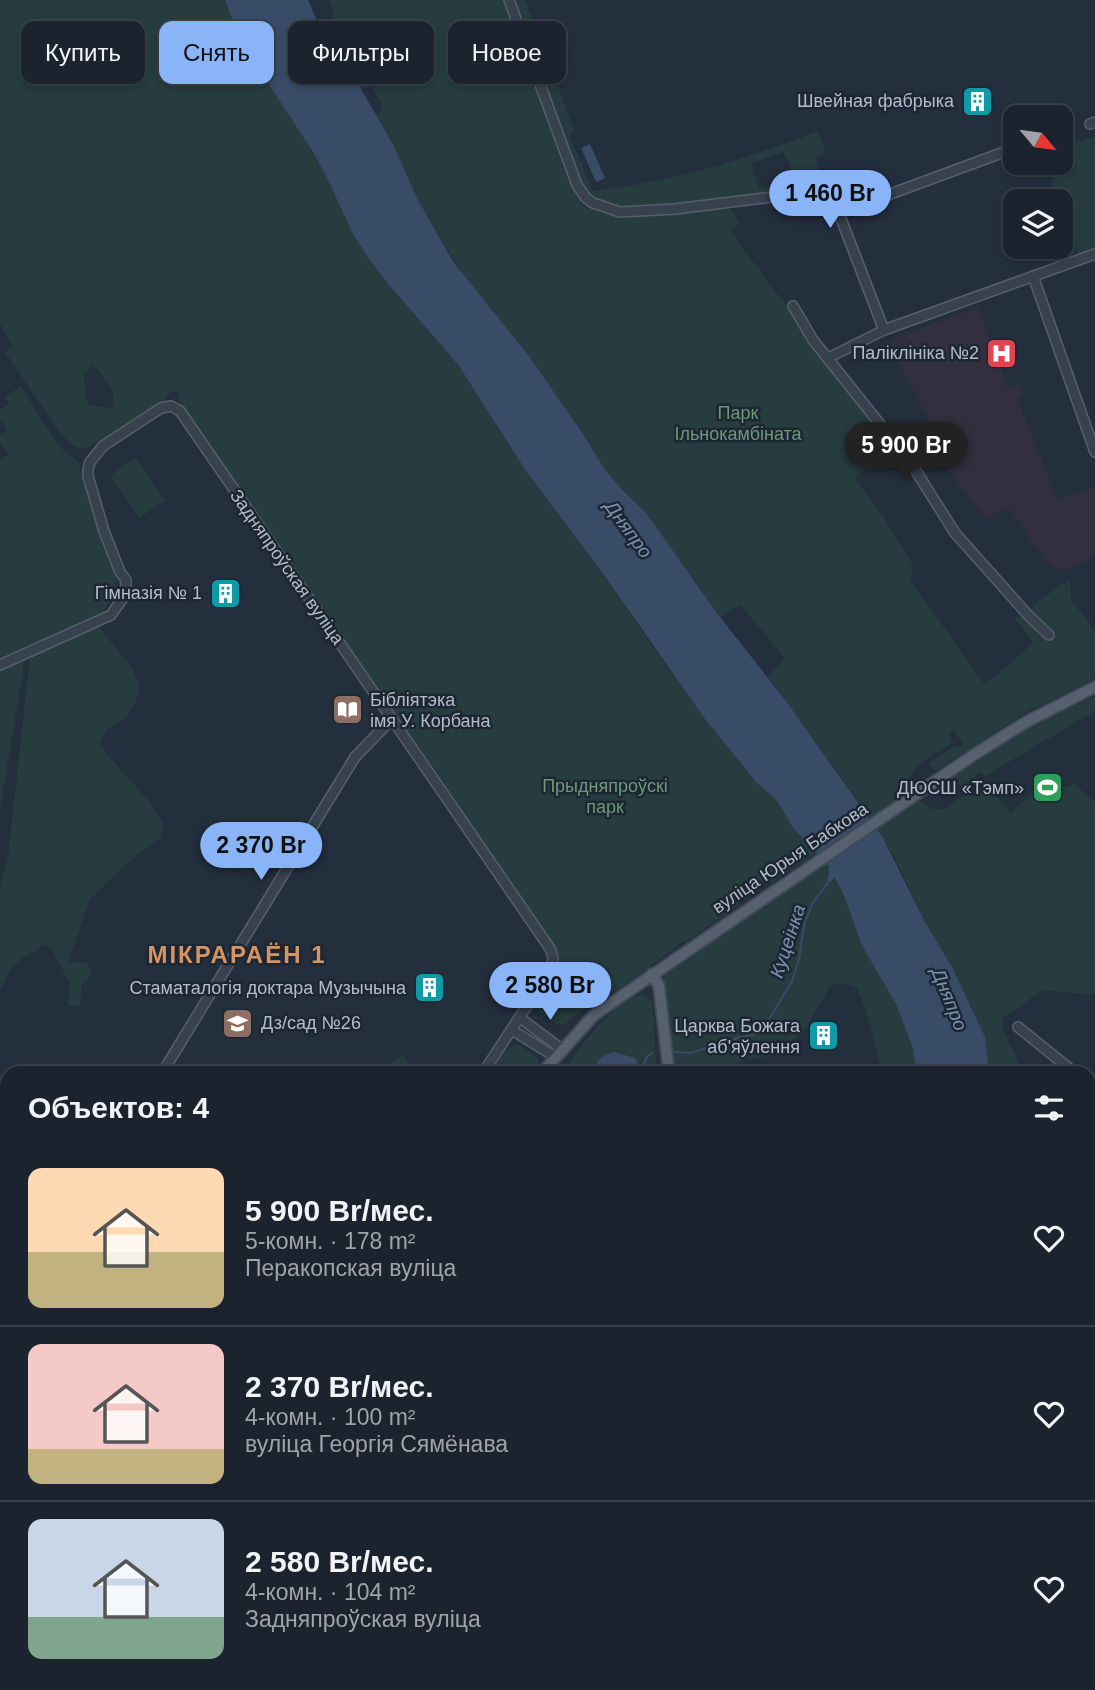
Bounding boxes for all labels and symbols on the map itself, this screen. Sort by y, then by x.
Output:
building icon: Швейная фабрыка [960,84,994,118]
place label: Швейная фабрыка [797,91,955,111]
north arrow [1003,105,1073,175]
pin: 1 460 Br [758,170,902,230]
hospital icon: Паліклініка №2 [985,336,1019,370]
place label: Паліклініка №2 [852,343,979,363]
park label: Парк Ільнокамбіната [674,403,803,444]
pin: 5 900 Br [834,422,978,482]
street label: Задняпроўская вуліца [226,486,349,649]
water label: Дняпро [600,495,656,562]
building icon: Гімназія № 1 [208,576,242,610]
place label: Гімназія № 1 [95,583,202,603]
place label: Бібліятэка імя У. Корбана [370,690,492,731]
library icon: Бібліятэка імя У. Корбана [330,693,364,727]
sports icon: ДЮСШ «Тэмп» [1030,771,1064,805]
park label: Прыдняпроўскі парк [542,776,668,817]
place label: ДЮСШ «Тэмп» [897,778,1024,798]
street label: вуліца Юрыя Бабкова [709,798,872,917]
pin: 2 370 Br [189,822,333,882]
water label: Куцеінка [766,902,809,981]
district label: МІКРАРАЁН 1 [147,941,327,968]
pin: 2 580 Br [478,962,622,1022]
water label: Дняпро [927,963,972,1034]
building icon: Стаматалогія доктара Музычына [412,971,446,1005]
place label: Стаматалогія доктара Музычына [130,978,407,998]
school or university icon: Дз/сад №26 [221,1006,255,1040]
place label: Дз/сад №26 [261,1013,361,1033]
place label: Царква Божага аб'яўлення [674,1016,801,1057]
building icon: Царква Божага аб'яўлення [806,1019,840,1053]

